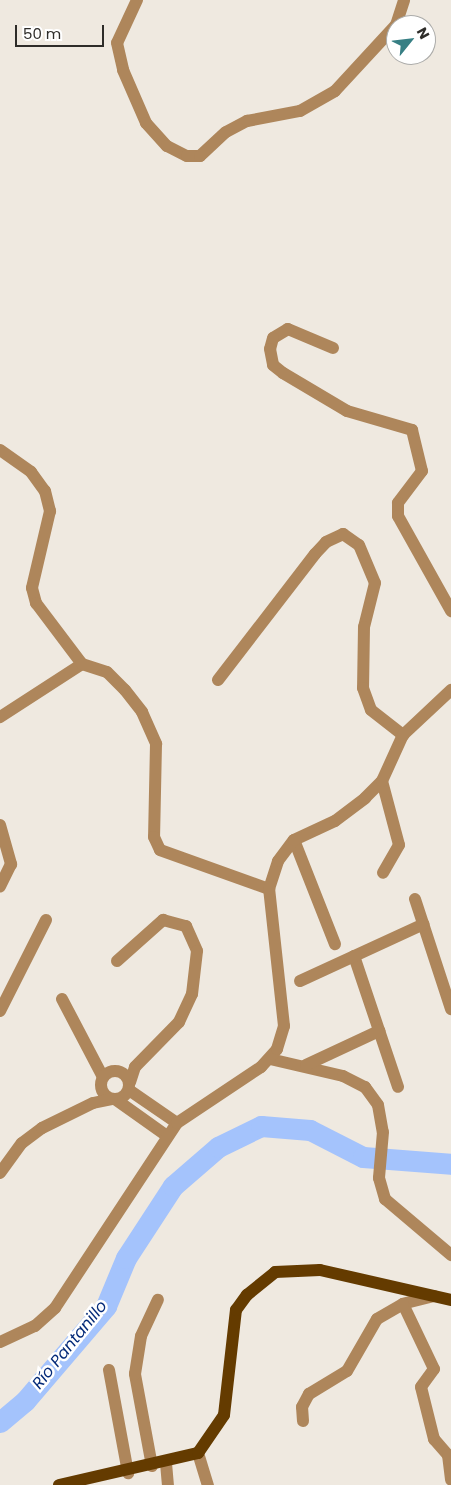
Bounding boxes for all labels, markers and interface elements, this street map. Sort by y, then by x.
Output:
scale bar [18,15,106,47]
north arrow [386,15,436,65]
text: 50 m [23,23,61,44]
text: N [412,24,435,43]
water label: Río Pantanillo [29,1297,111,1393]

